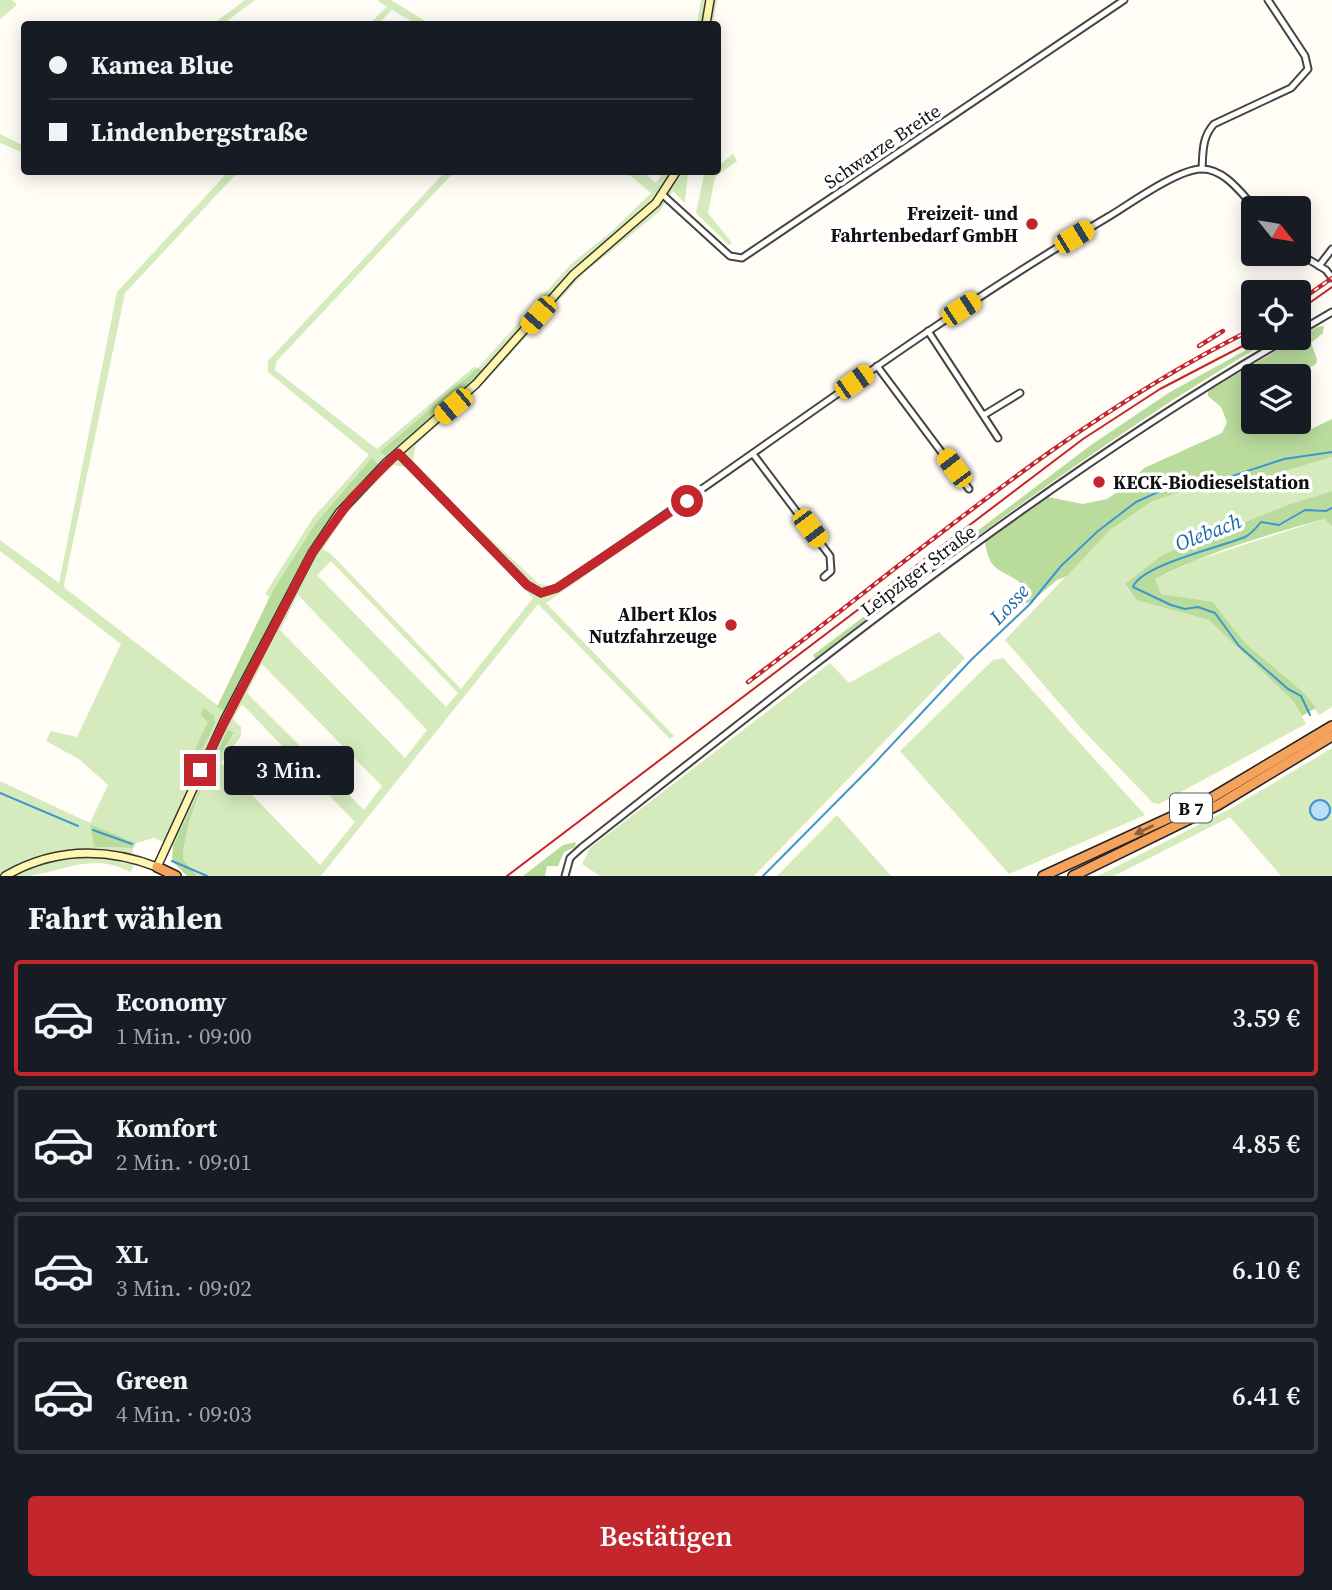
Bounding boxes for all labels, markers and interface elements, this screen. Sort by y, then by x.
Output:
text: Kamea Blue [91,47,233,83]
street label: Schwarze Breite [819,97,945,195]
text: Lindenbergstraße [91,114,308,150]
north arrow [1241,196,1311,266]
map controls [1241,196,1311,434]
place label: Freizeit- und Fahrtenbedarf GmbH [831,200,1018,248]
marker: Freizeit- und Fahrtenbedarf GmbH [1024,216,1040,232]
car [1051,217,1098,257]
button: locate [1241,280,1311,350]
car [938,289,985,329]
car [517,292,560,338]
car [831,361,878,403]
button: layers [1241,364,1311,434]
car [431,384,476,428]
car [933,445,976,491]
place label: KECK-Biodieselstation [1113,469,1310,495]
marker: KECK-Biodieselstation [1091,474,1107,490]
route start [671,485,703,517]
car [789,505,832,551]
water label: Olebach [1171,506,1246,558]
street label: Leipziger Straße [855,518,981,622]
water label: Losse [982,577,1036,631]
place label: Albert Klos Nutzfahrzeuge [589,601,717,649]
marker: Albert Klos Nutzfahrzeuge [723,617,739,633]
callout: 3 Min. [224,746,354,794]
route end [184,754,216,786]
text: 3 Min. [256,754,322,786]
road number: B 7 [1170,794,1212,822]
one-way arrow [1134,824,1154,836]
text: Fahrt wählen [28,896,223,940]
text: Economy [116,984,227,1020]
icon: car [32,987,95,1050]
text: 3.59 € [1232,1000,1300,1036]
text: 1 Min. · 09:00 [116,1020,252,1052]
text: Komfort [116,1110,217,1146]
icon: car [32,1113,95,1176]
text: 4.85 € [1232,1126,1300,1162]
text: 2 Min. · 09:01 [116,1146,252,1178]
text: XL [116,1236,148,1272]
icon: car [32,1239,95,1302]
text: 6.10 € [1232,1252,1300,1288]
text: 3 Min. · 09:02 [116,1272,252,1304]
text: Green [116,1362,188,1398]
icon: car [32,1365,95,1428]
text: 6.41 € [1232,1378,1300,1414]
text: 4 Min. · 09:03 [116,1398,252,1430]
button: Bestätigen [28,1496,1304,1576]

